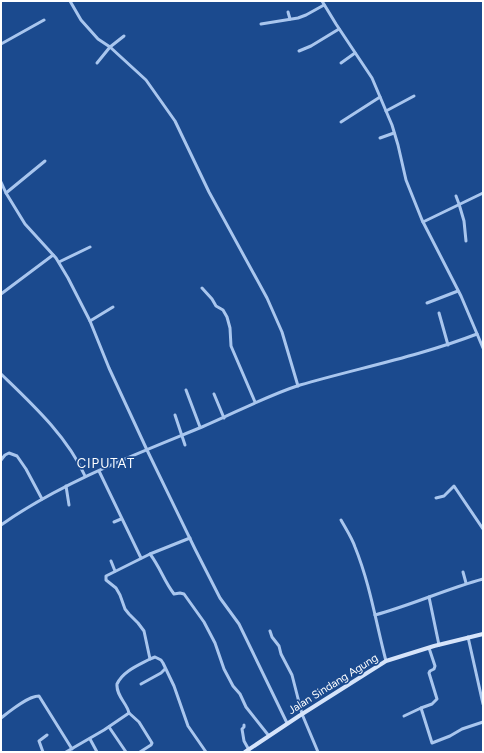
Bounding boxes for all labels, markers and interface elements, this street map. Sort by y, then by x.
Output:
district label: CIPUTAT [77,456,135,471]
street label: Jalan Sindang Agung [286,651,380,717]

